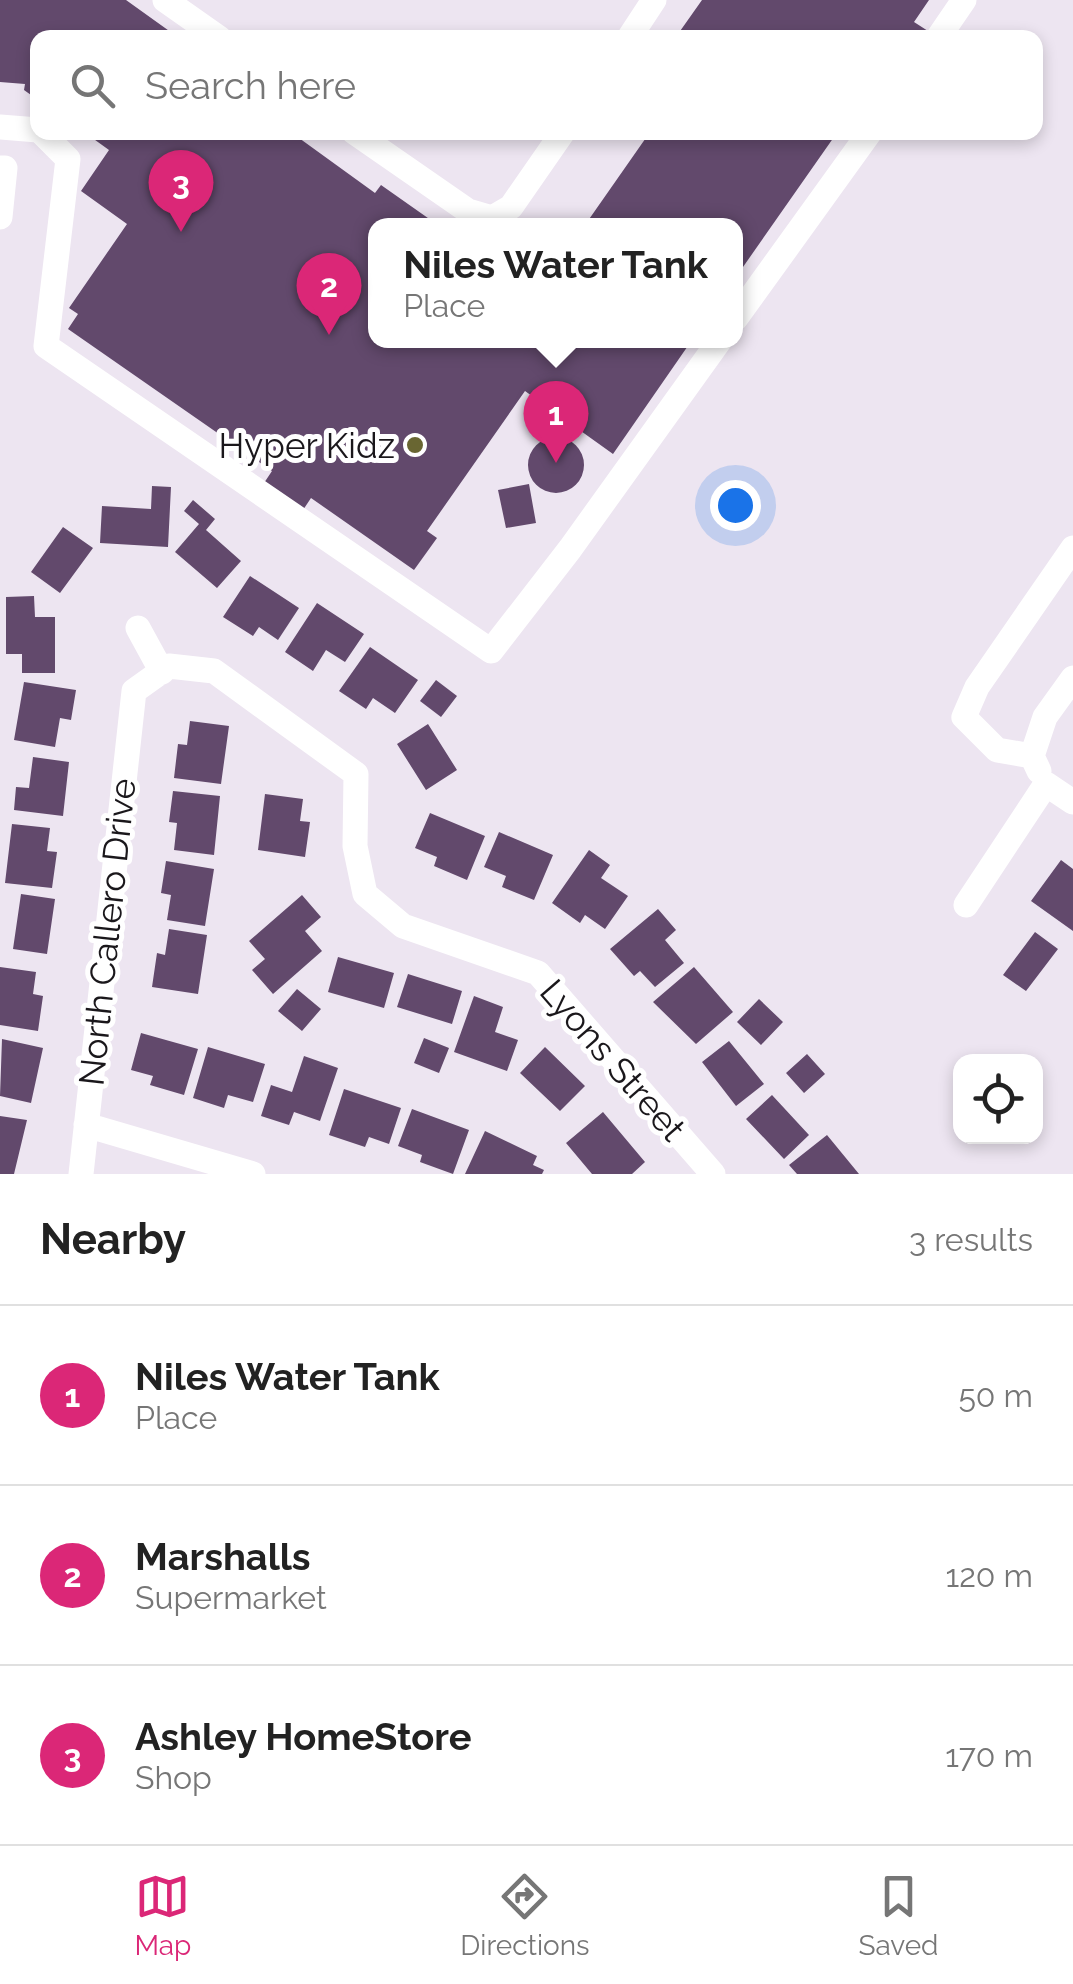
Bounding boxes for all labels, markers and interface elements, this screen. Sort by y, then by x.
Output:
search box [30,30,1043,140]
icon: search [65,58,120,113]
text: Search here [145,63,356,108]
pin: 3 [148,150,214,232]
popup [368,218,743,348]
text: Niles Water Tank [403,242,708,287]
pin: 2 [296,252,362,335]
text: Place [403,287,485,324]
pin: 1 [524,380,588,463]
place label: Hyper Kidz [219,425,395,466]
marker: Hyper Kidz [404,434,426,456]
your location [710,480,761,531]
street label: North Callero Drive [70,776,144,1088]
street label: Lyons Street [532,971,694,1149]
map controls [953,1054,1043,1144]
button: locate [953,1054,1043,1144]
text: Nearby [40,1215,186,1264]
text: 3 results [909,1221,1033,1258]
text: Niles Water Tank [135,1354,440,1399]
text: 1 [65,1377,80,1414]
text: 50 m [958,1377,1033,1414]
text: Place [135,1399,217,1436]
text: Marshalls [135,1534,311,1579]
text: 2 [63,1557,82,1594]
text: 120 m [945,1557,1033,1594]
text: Supermarket [135,1579,327,1616]
text: Ashley HomeStore [135,1714,471,1759]
text: 3 [64,1737,81,1774]
text: 170 m [945,1737,1033,1774]
text: Shop [135,1759,212,1796]
tab: Map [134,1869,191,1962]
tab: Directions [460,1869,590,1962]
tab: Saved [858,1869,939,1962]

